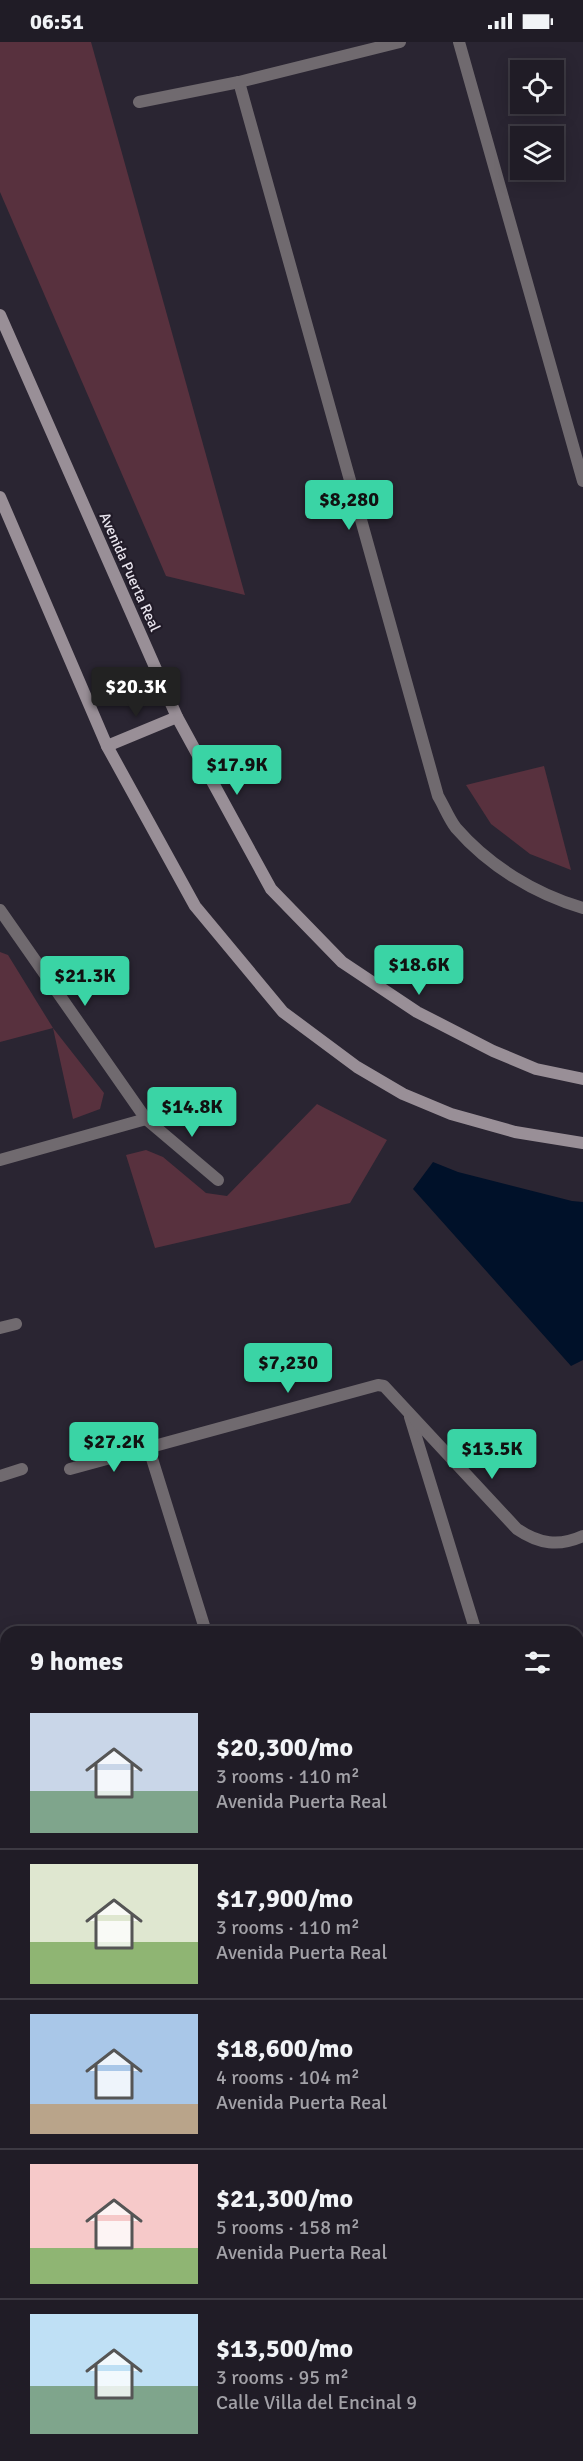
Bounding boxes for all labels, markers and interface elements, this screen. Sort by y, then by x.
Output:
text: 06:51 [30,8,84,35]
map controls [510,60,564,180]
button: locate [510,60,564,114]
button: layers [510,126,564,180]
pin: $8,280 [300,480,398,531]
text: $8,280 [319,487,379,512]
street label: Avenida Puerta Real [96,510,164,634]
pin: $20.3K [87,667,185,718]
text: $20.3K [105,674,167,699]
pin: $17.9K [188,745,286,796]
text: $17.9K [206,752,268,777]
pin: $18.6K [370,945,468,996]
text: $18.6K [388,952,450,977]
pin: $21.3K [36,956,134,1007]
text: $21.3K [54,963,116,988]
pin: $14.8K [143,1087,241,1138]
text: $14.8K [161,1094,223,1119]
pin: $7,230 [239,1343,337,1394]
text: $7,230 [258,1350,318,1375]
pin: $27.2K [65,1422,163,1473]
text: $27.2K [83,1429,145,1454]
pin: $13.5K [443,1429,541,1480]
text: $13.5K [461,1436,523,1461]
text: 9 homes [30,1646,123,1678]
icon: filters [521,1646,554,1679]
text: $20,300/mo [216,1732,353,1764]
icon: home [78,1737,150,1809]
text: 3 rooms · 110 m² [216,1764,360,1789]
text: Avenida Puerta Real [216,1789,387,1814]
text: $17,900/mo [216,1883,353,1915]
icon: home [78,1888,150,1960]
text: 3 rooms · 110 m² [216,1915,360,1940]
text: Avenida Puerta Real [216,1940,387,1965]
text: $18,600/mo [216,2033,353,2065]
icon: home [78,2038,150,2110]
text: 4 rooms · 104 m² [216,2065,360,2090]
text: Avenida Puerta Real [216,2090,387,2115]
text: $21,300/mo [216,2183,353,2215]
icon: home [78,2188,150,2260]
text: 5 rooms · 158 m² [216,2215,360,2240]
text: Avenida Puerta Real [216,2240,387,2265]
text: $13,500/mo [216,2333,353,2365]
icon: home [78,2338,150,2410]
text: 3 rooms · 95 m² [216,2365,349,2390]
text: Calle Villa del Encinal 9 [216,2390,417,2415]

